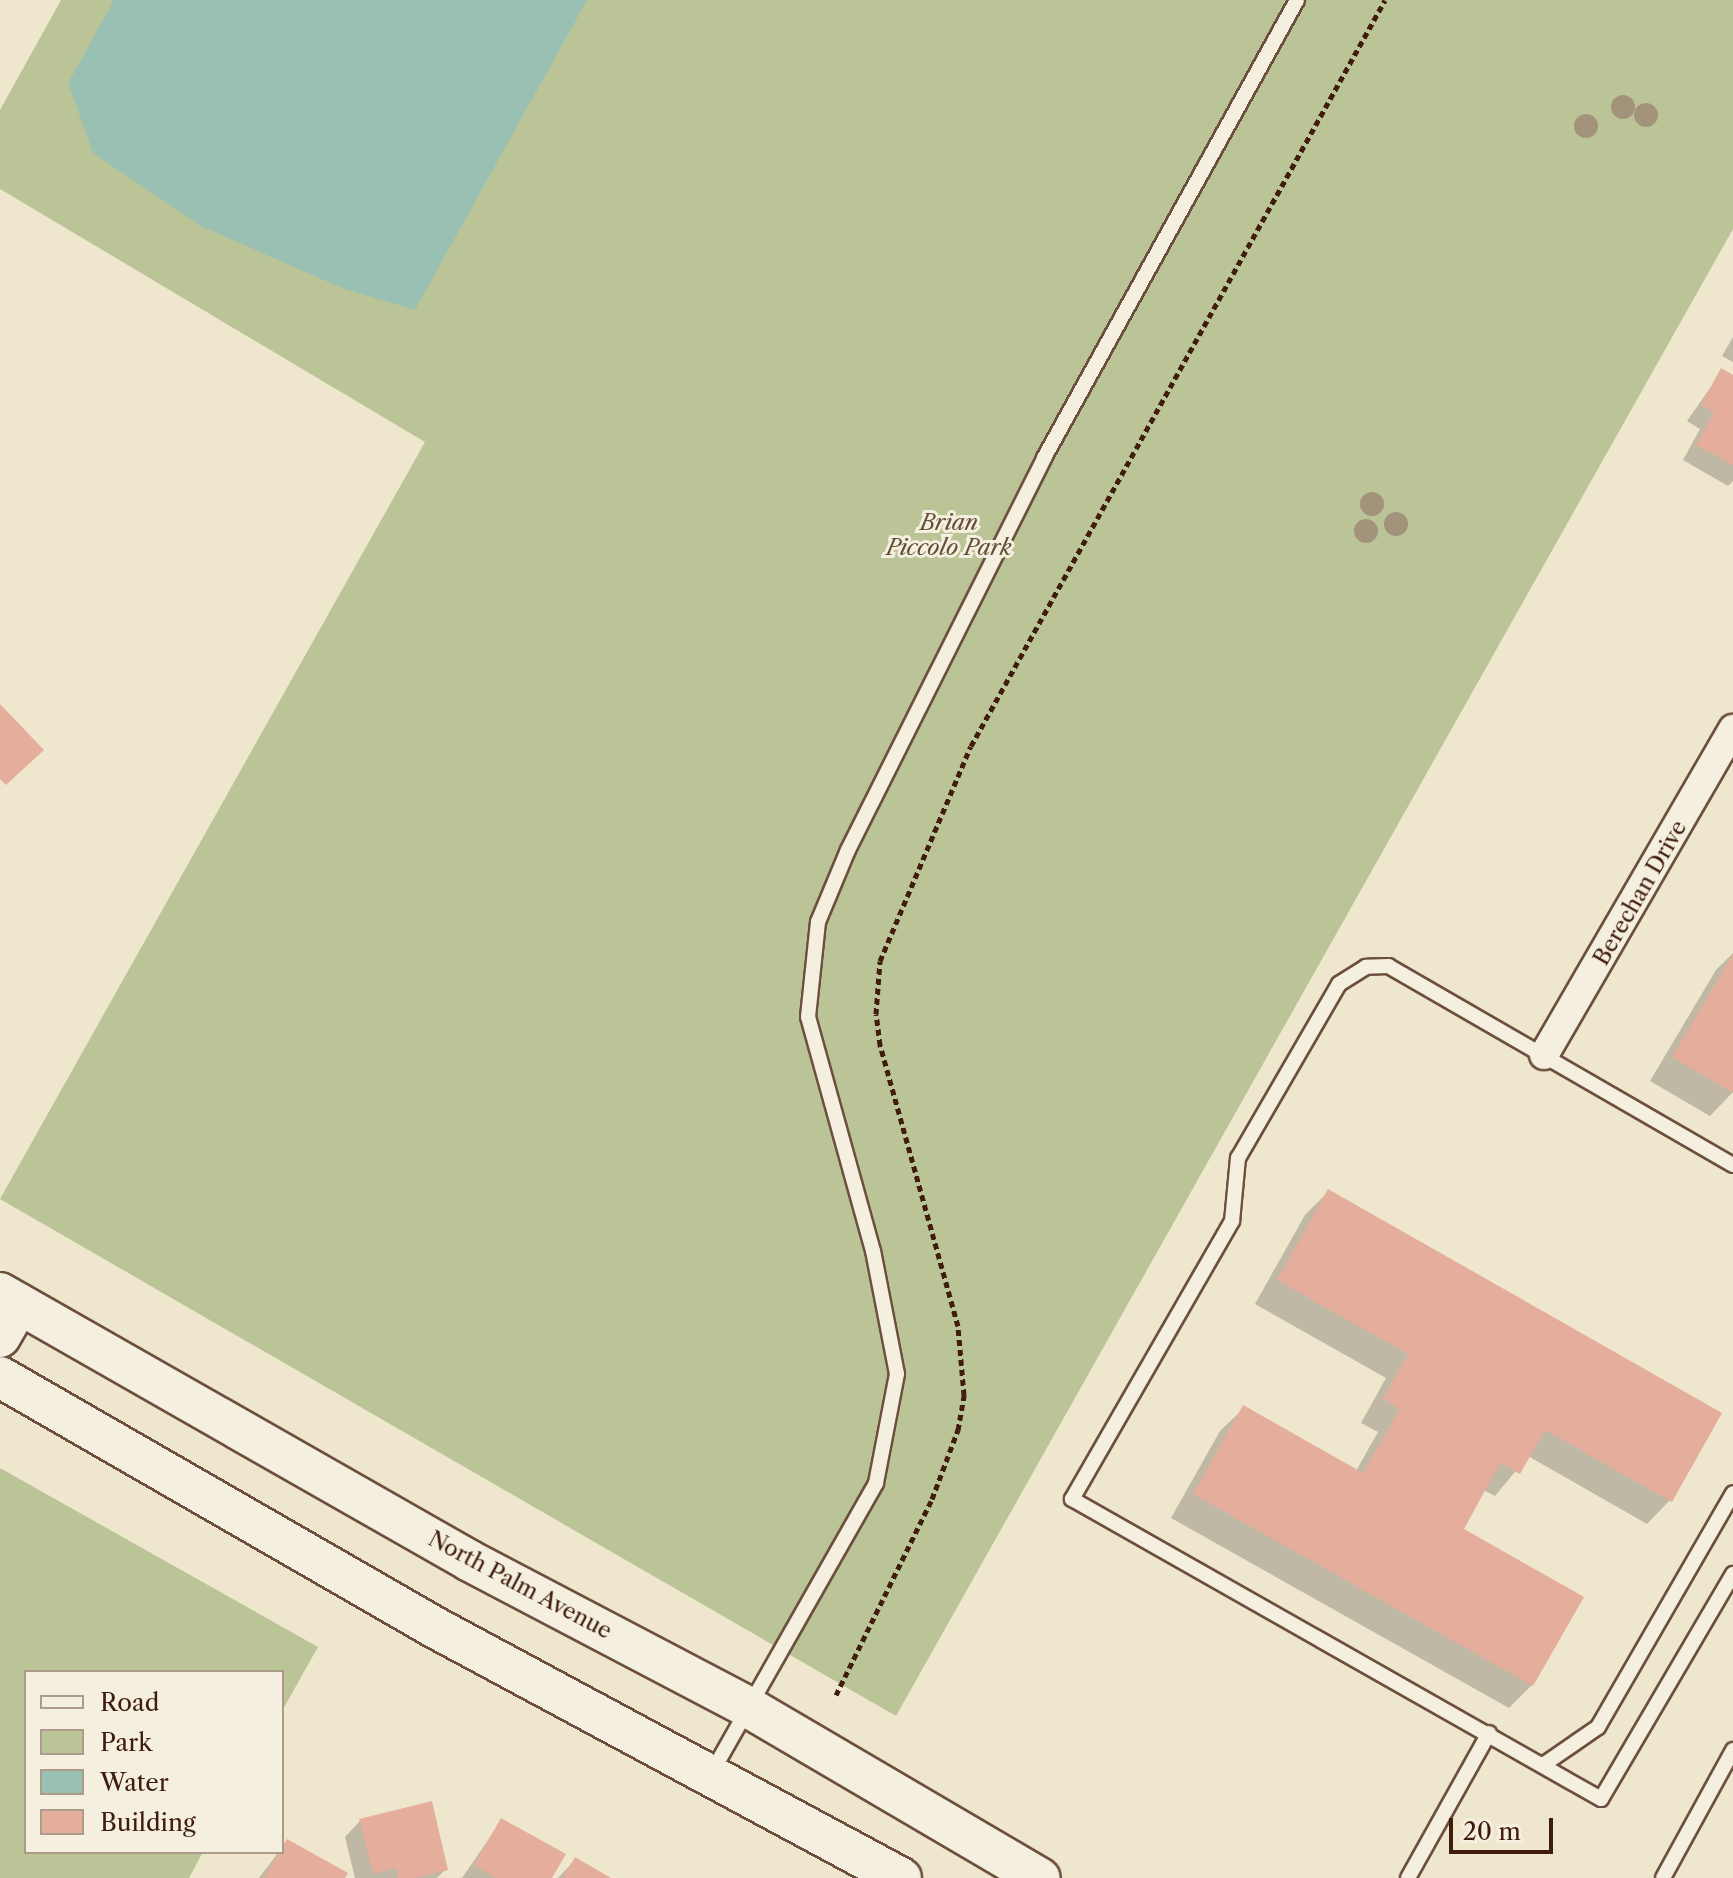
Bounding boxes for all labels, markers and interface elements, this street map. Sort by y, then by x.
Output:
park label: Brian Piccolo Park [886,509,1012,560]
street label: Berechan Drive [1588,816,1692,970]
street label: North Palm Avenue [423,1525,617,1645]
legend [24,1670,284,1854]
text: Road [100,1688,159,1717]
text: Park [100,1728,152,1757]
text: Water [100,1768,169,1797]
scale bar [1453,1802,1557,1852]
text: Building [100,1808,196,1837]
text: 20 m [1463,1817,1521,1846]

